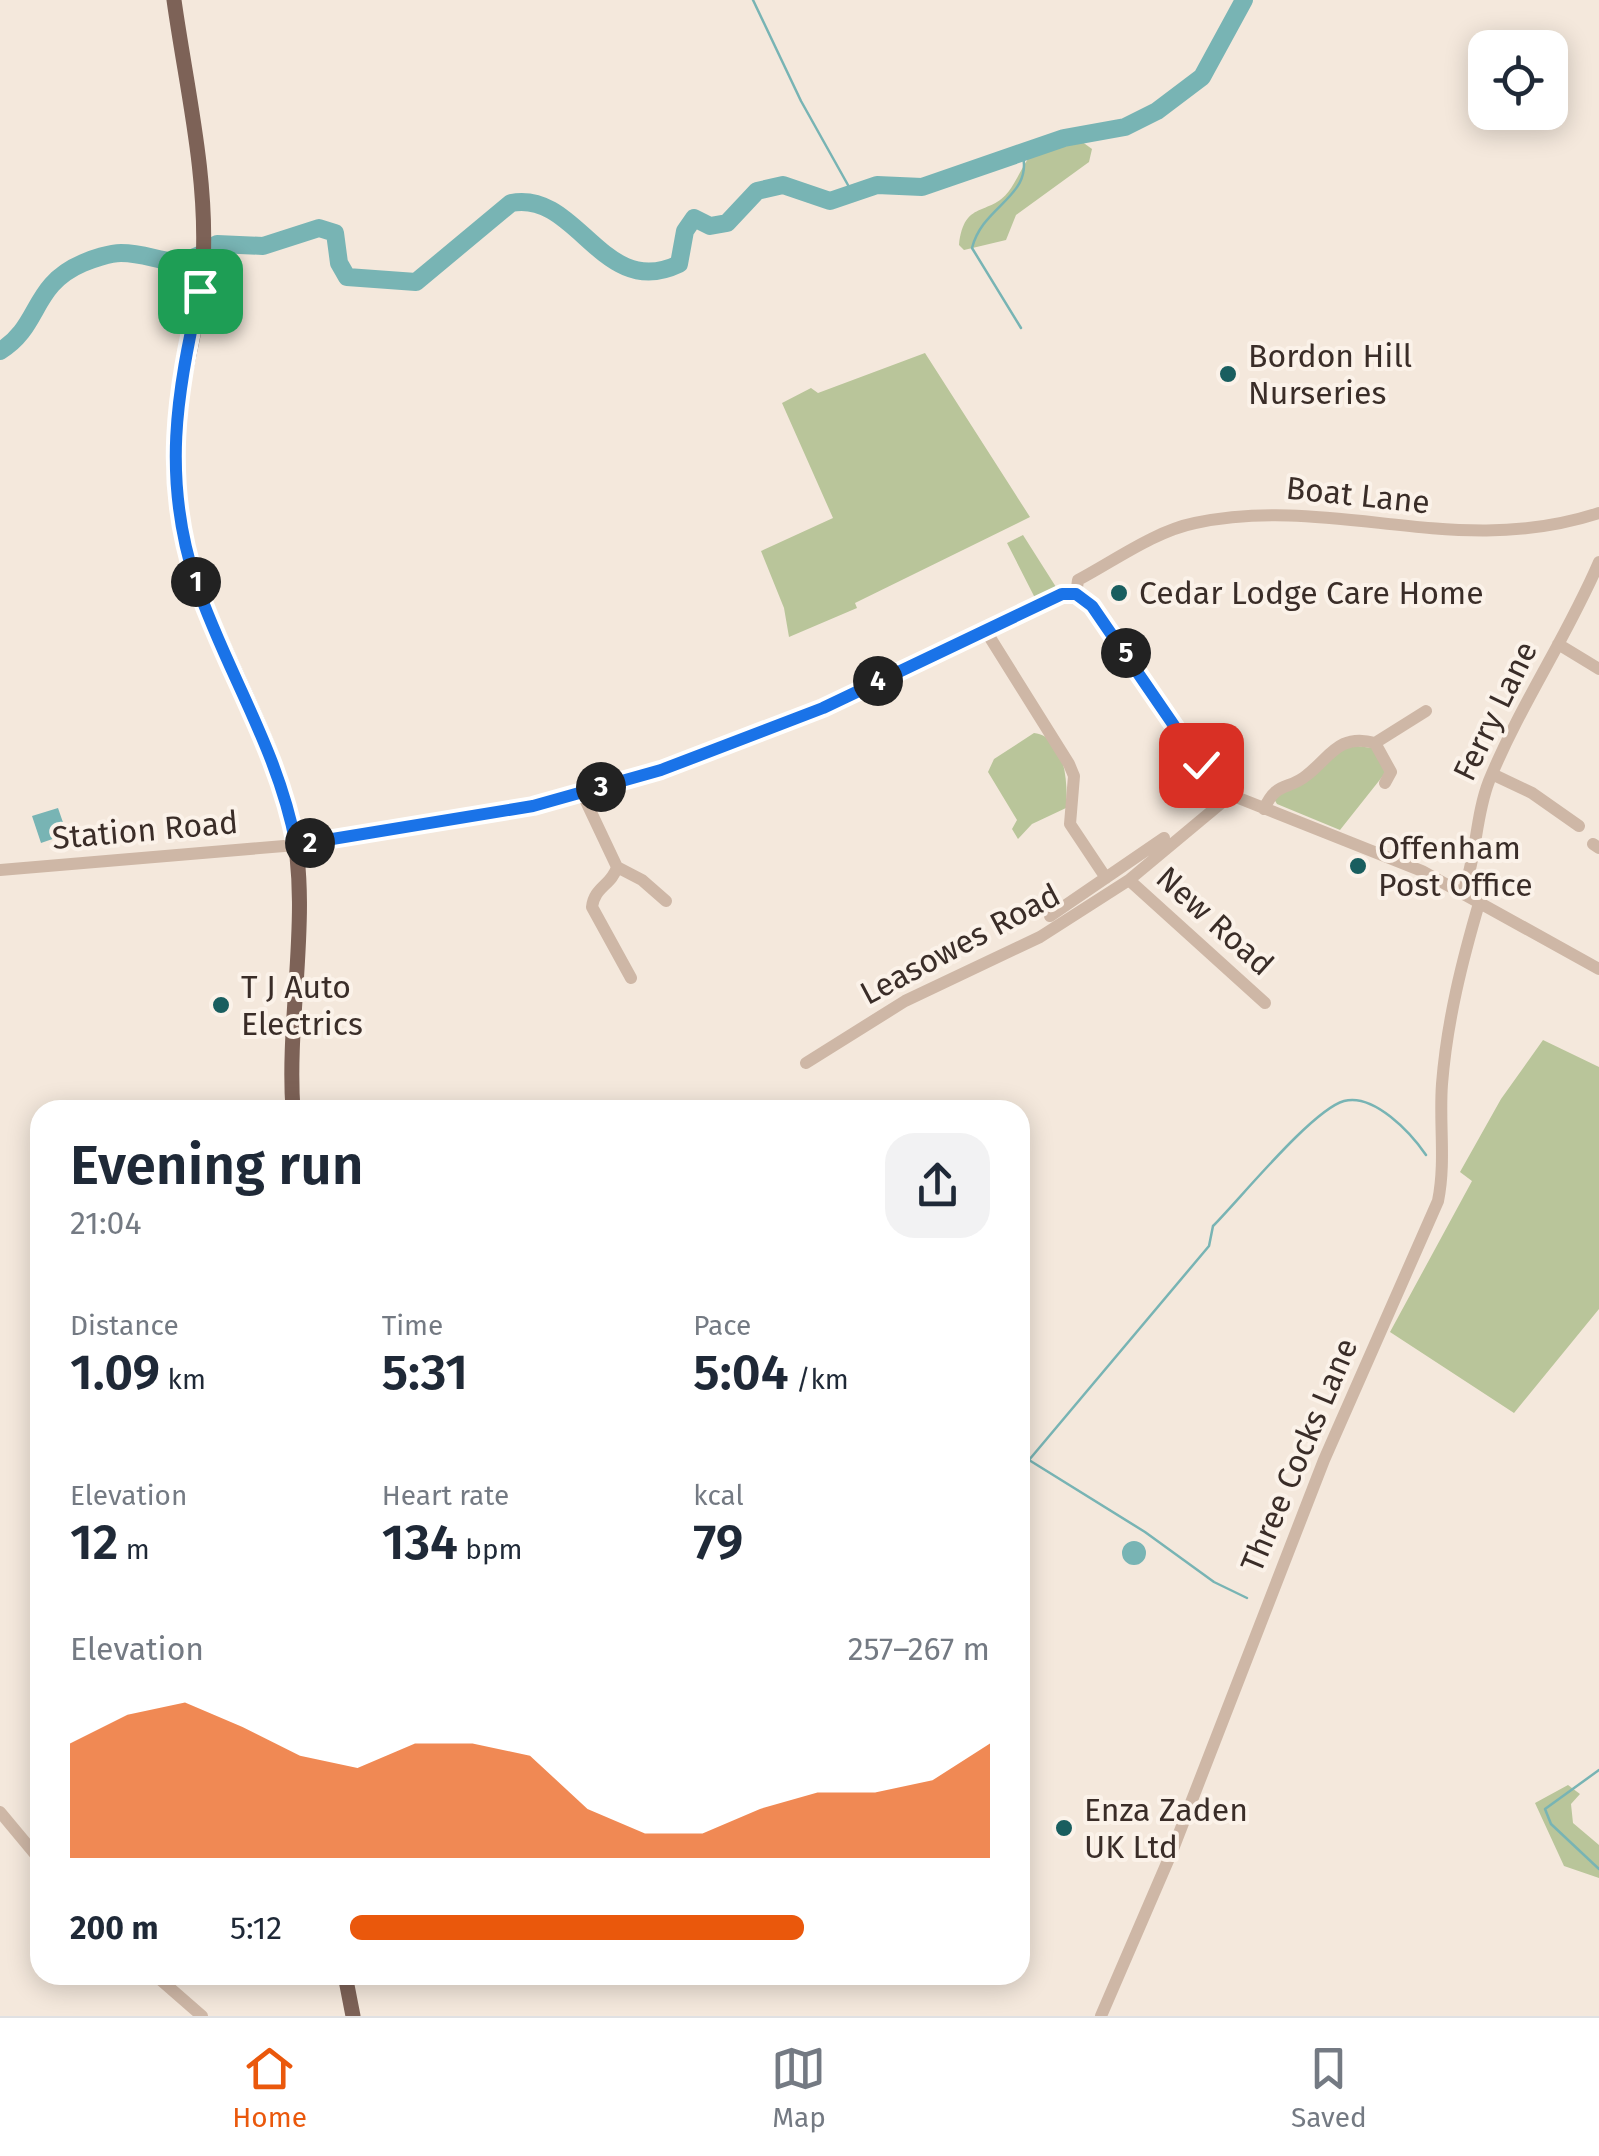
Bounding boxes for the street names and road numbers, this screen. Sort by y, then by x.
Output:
street label: Boat Lane [1284,469,1432,521]
street label: Ferry Lane [1445,635,1545,787]
street label: Station Road [50,803,240,857]
street label: New Road [1149,859,1281,983]
street label: Leasowes Road [854,875,1066,1013]
street label: Three Cocks Lane [1233,1332,1365,1578]

